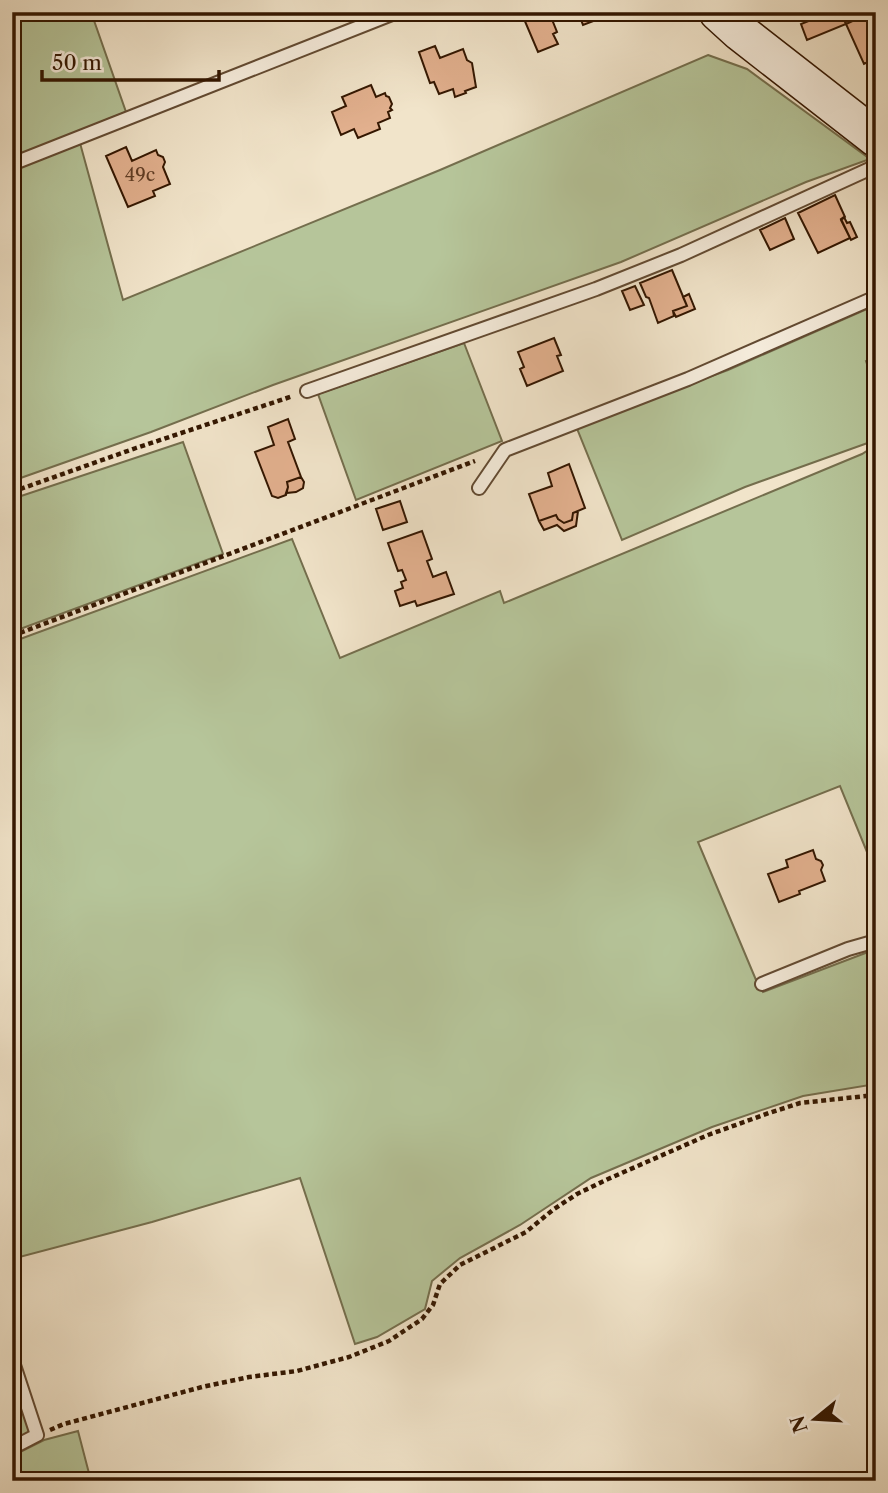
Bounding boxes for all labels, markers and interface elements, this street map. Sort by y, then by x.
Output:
scale bar [42,38,219,82]
text: 50 m [52,50,102,75]
house number: 49c [125,164,155,186]
north arrow [780,1384,850,1454]
text: N [786,1413,813,1436]

